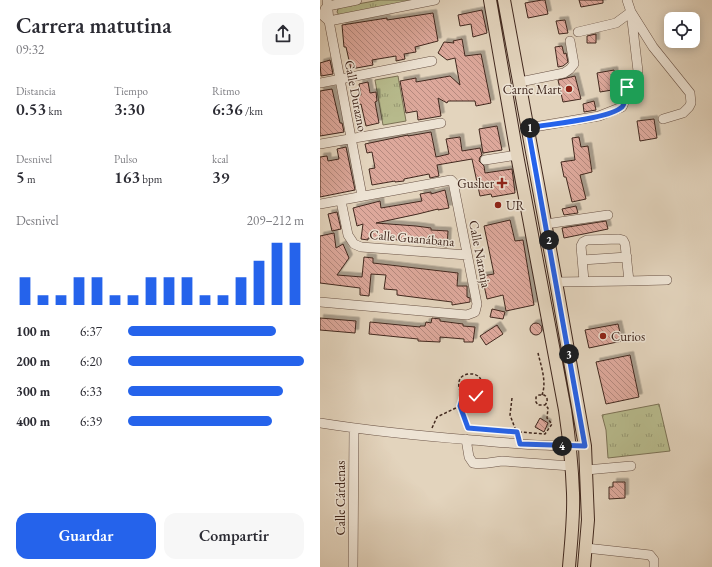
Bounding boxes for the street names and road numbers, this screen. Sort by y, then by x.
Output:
street label: Calle Durazno [341,59,371,133]
street label: Calle Naranja [465,219,495,290]
street label: Calle Guanábana [369,226,456,250]
street label: Calle Cárdenas [332,461,349,535]

